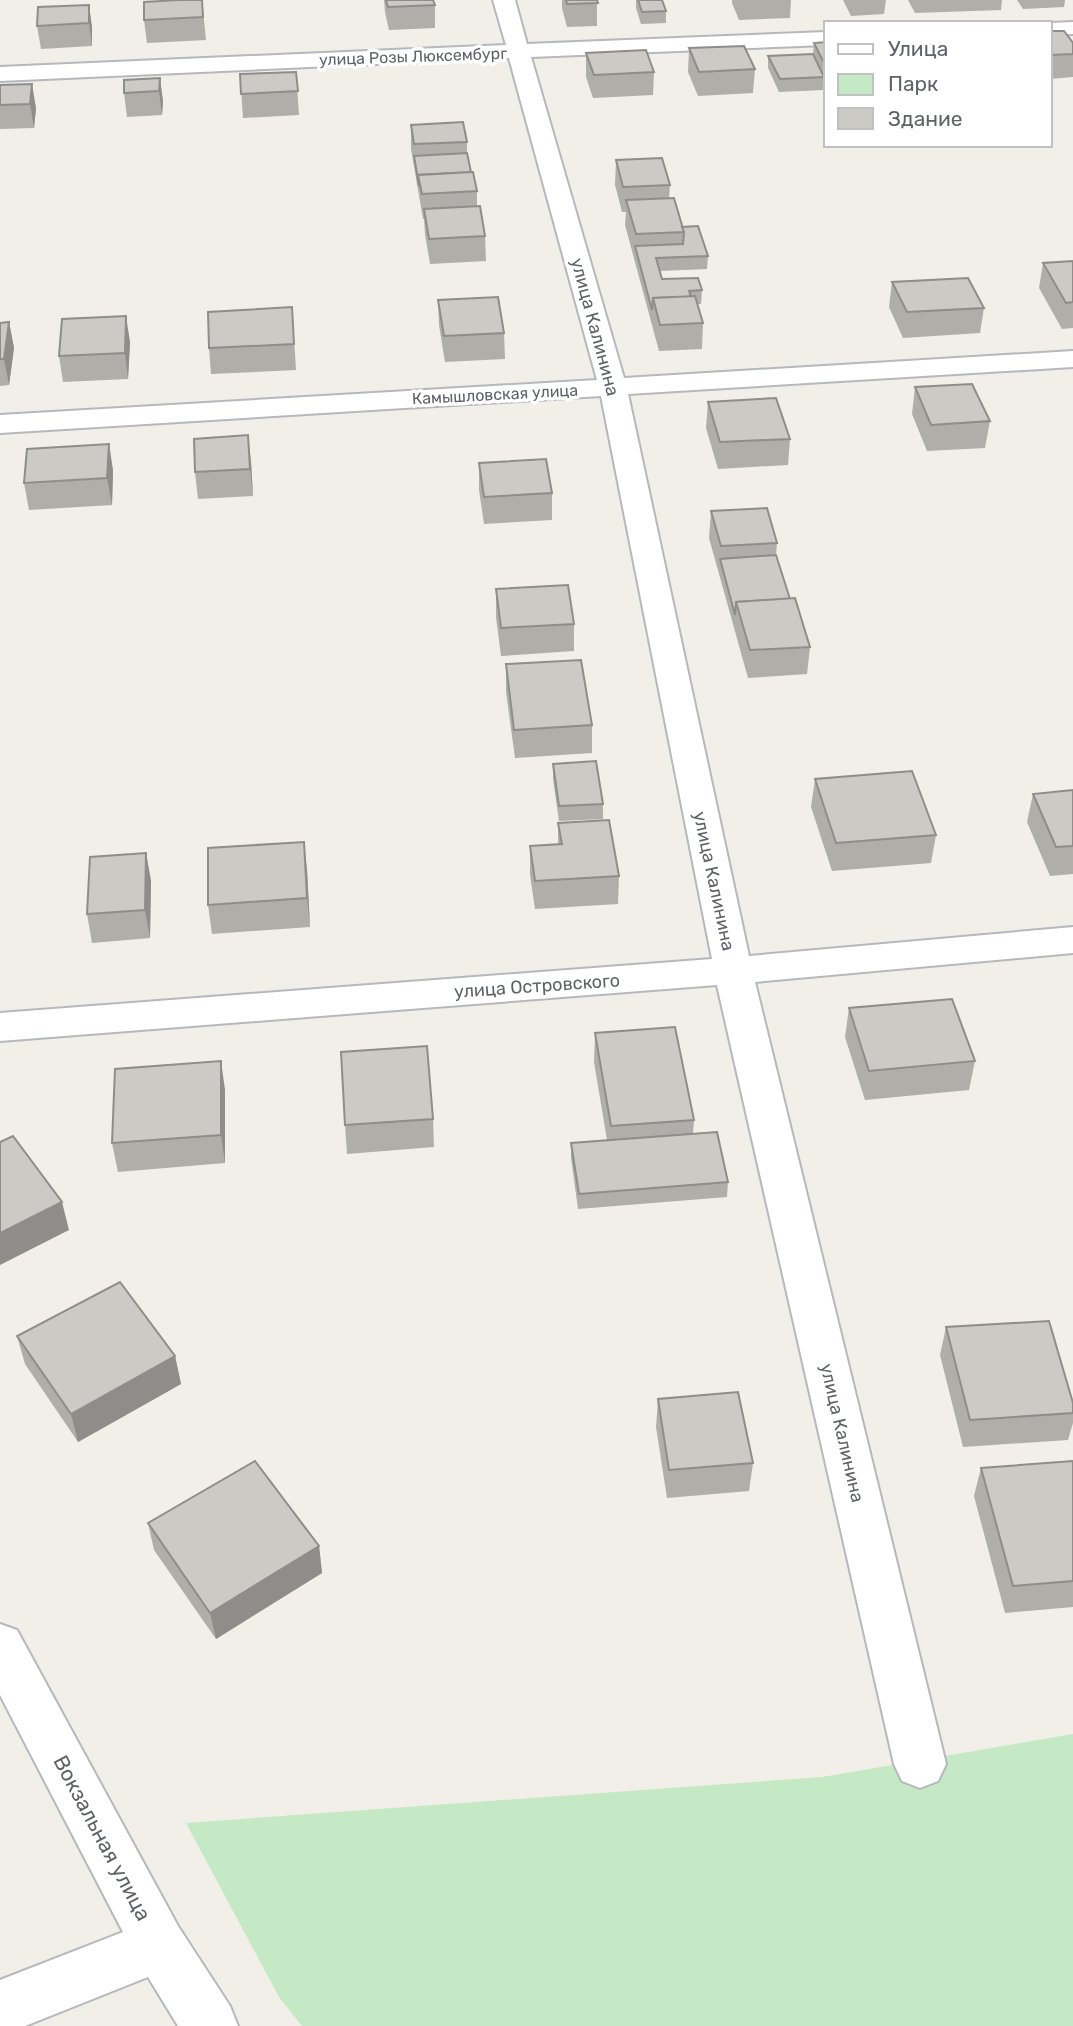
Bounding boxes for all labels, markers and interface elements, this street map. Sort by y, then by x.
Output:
legend [824,21,1052,147]
text: Улица [888,36,948,61]
street label: улица Розы Люксембург [319,44,508,69]
text: Парк [888,71,938,96]
text: Здание [888,106,963,131]
street label: улица Калинина [566,256,624,398]
street label: Камышловская улица [412,381,579,408]
street label: улица Калинина [688,809,740,953]
street label: улица Островского [453,969,621,1003]
street label: улица Калинина [815,1361,869,1505]
street label: Вокзальная улица [48,1751,157,1925]

